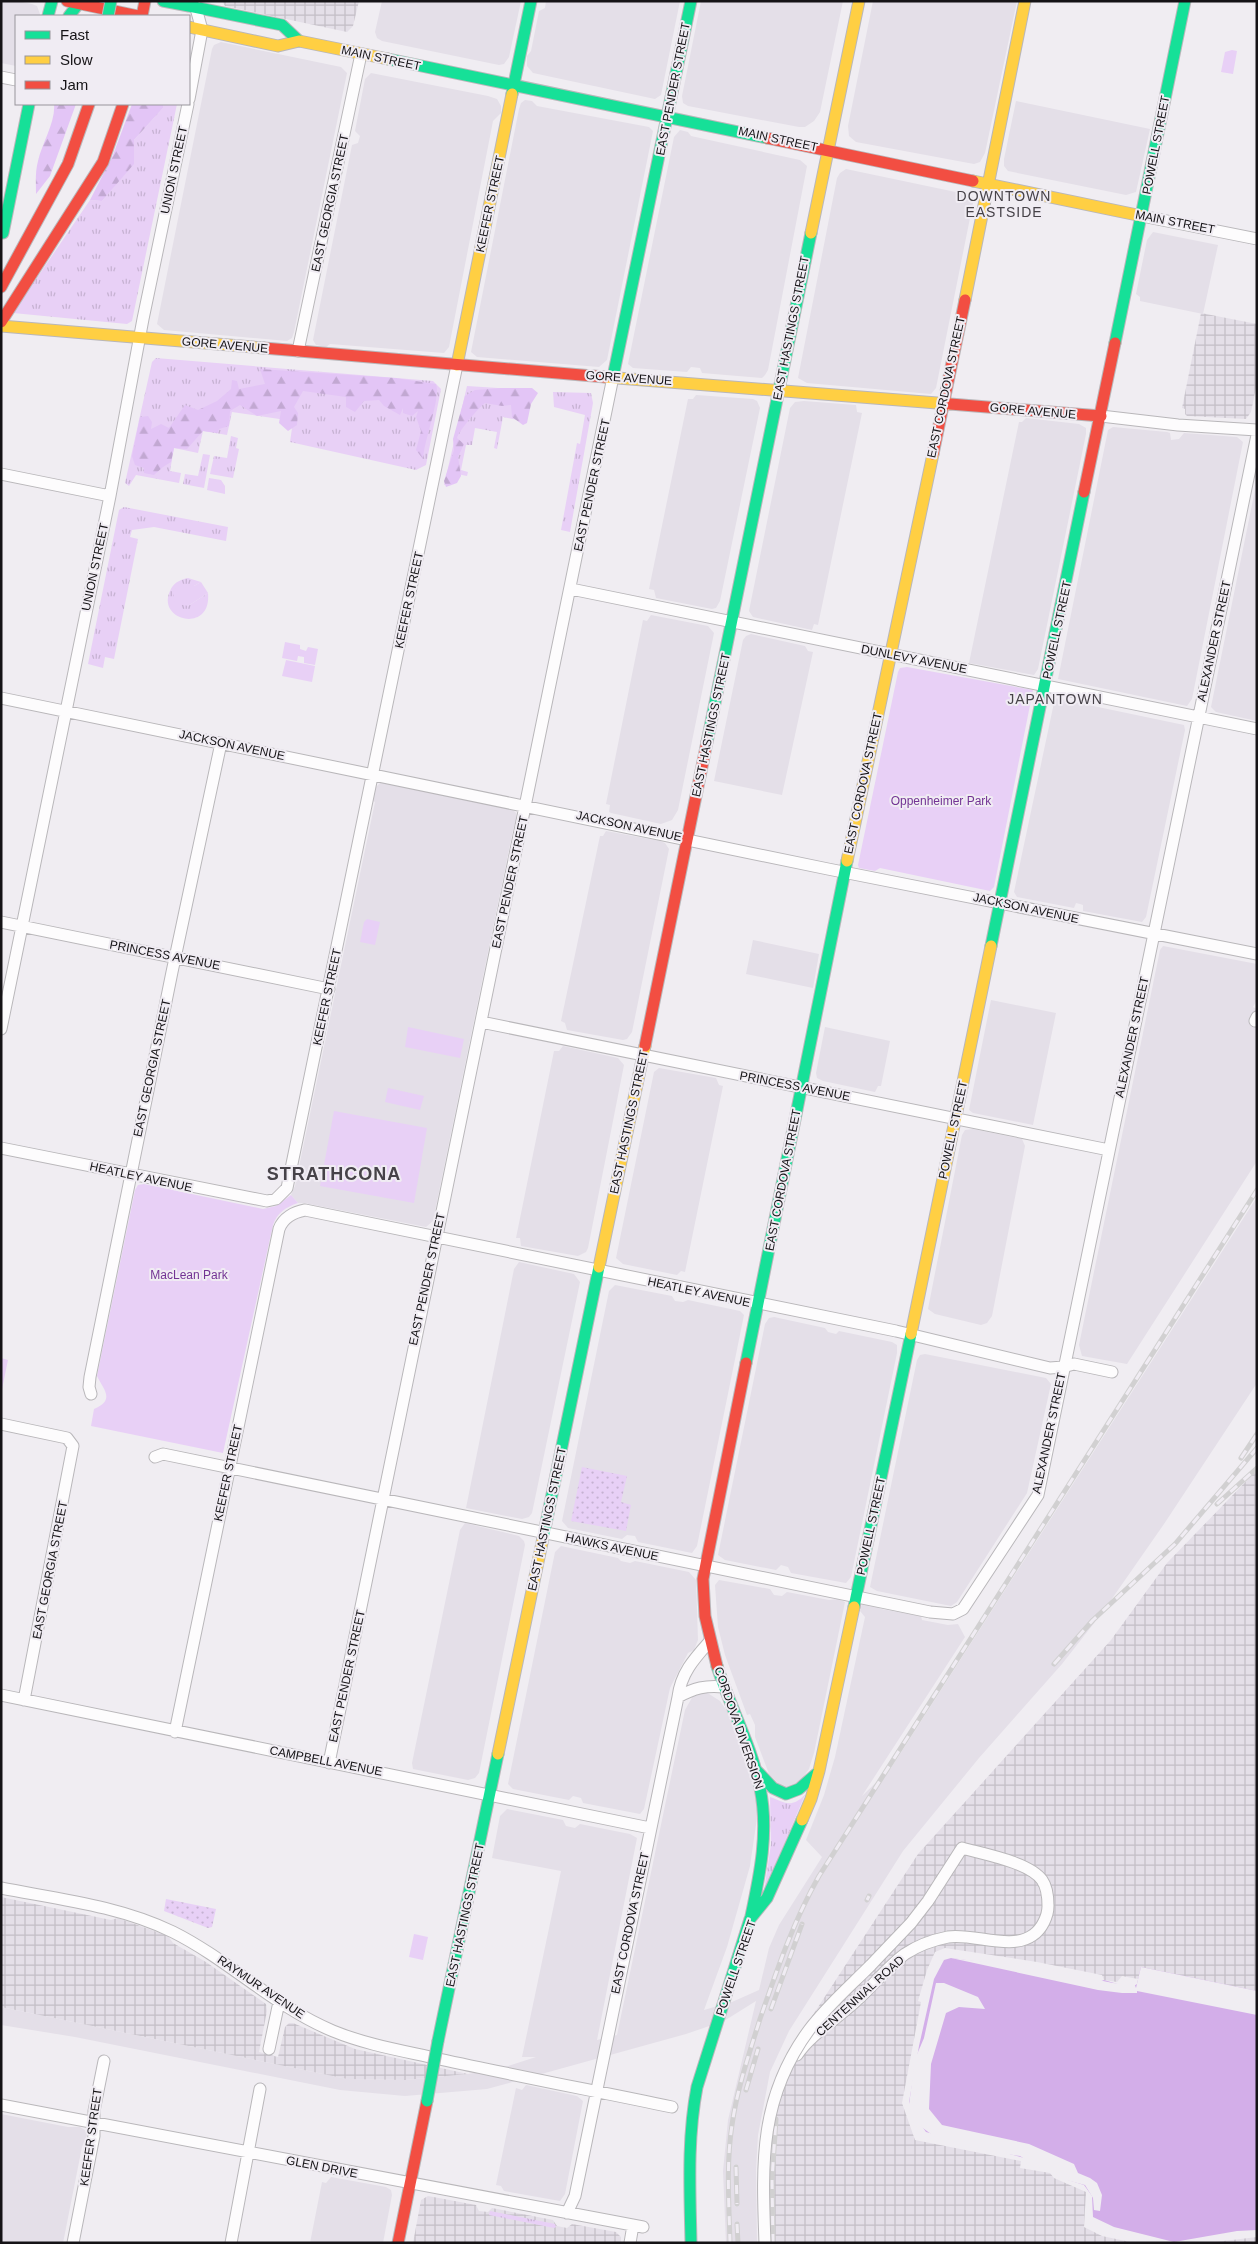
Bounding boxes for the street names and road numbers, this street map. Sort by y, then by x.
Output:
street label: EAST PENDER STREET [653,21,693,157]
street label: MAIN STREET [340,43,423,73]
street label: POWELL STREET [1140,94,1173,196]
street label: UNION STREET [158,124,190,215]
street label: MAIN STREET [737,124,820,154]
street label: EAST GEORGIA STREET [309,132,352,273]
street label: KEEFER STREET [473,154,507,254]
street label: MAIN STREET [1134,207,1217,237]
street label: EAST HASTINGS STREET [770,254,812,401]
street label: EAST CORDOVA STREET [924,314,968,459]
street label: GORE AVENUE [181,334,269,356]
street label: GORE AVENUE [585,368,673,388]
street label: GORE AVENUE [989,400,1077,422]
street label: EAST PENDER STREET [571,417,613,553]
street label: UNION STREET [79,521,111,612]
street label: KEEFER STREET [392,550,426,650]
street label: POWELL STREET [1040,579,1074,680]
street label: ALEXANDER STREET [1194,579,1234,703]
street label: DUNLEVY AVENUE [860,642,968,676]
street label: EAST HASTINGS STREET [689,651,733,798]
street label: EAST CORDOVA STREET [841,710,885,855]
street label: JACKSON AVENUE [178,727,286,763]
street label: JACKSON AVENUE [575,808,683,844]
street label: EAST PENDER STREET [489,814,531,950]
street label: JACKSON AVENUE [972,890,1080,926]
street label: PRINCESS AVENUE [108,937,222,973]
street label: KEEFER STREET [310,947,344,1047]
street label: ALEXANDER STREET [1112,975,1152,1099]
street label: EAST GEORGIA STREET [131,997,174,1138]
street label: EAST HASTINGS STREET [607,1048,651,1195]
street label: PRINCESS AVENUE [738,1068,852,1104]
street label: POWELL STREET [936,1079,970,1180]
street label: EAST CORDOVA STREET [762,1107,804,1252]
street label: HEATLEY AVENUE [88,1159,194,1195]
street label: EAST PENDER STREET [406,1211,448,1347]
street label: HEATLEY AVENUE [646,1274,752,1310]
street label: ALEXANDER STREET [1029,1371,1069,1495]
street label: KEEFER STREET [211,1423,245,1523]
street label: EAST HASTINGS STREET [525,1445,569,1592]
street label: POWELL STREET [854,1475,888,1576]
street label: EAST GEORGIA STREET [30,1499,70,1640]
street label: HAWKS AVENUE [564,1530,660,1564]
street label: EAST PENDER STREET [326,1608,368,1744]
street label: CORDOVA DIVERSION [711,1665,767,1791]
street label: CAMPBELL AVENUE [268,1743,384,1779]
street label: EAST HASTINGS STREET [443,1841,487,1988]
street label: EAST CORDOVA STREET [608,1850,652,1995]
street label: POWELL STREET [713,1918,759,2018]
street label: RAYMUR AVENUE [215,1953,307,2021]
street label: CENTENNIAL ROAD [813,1953,907,2039]
street label: KEEFER STREET [77,2087,105,2187]
street label: GLEN DRIVE [285,2153,359,2181]

